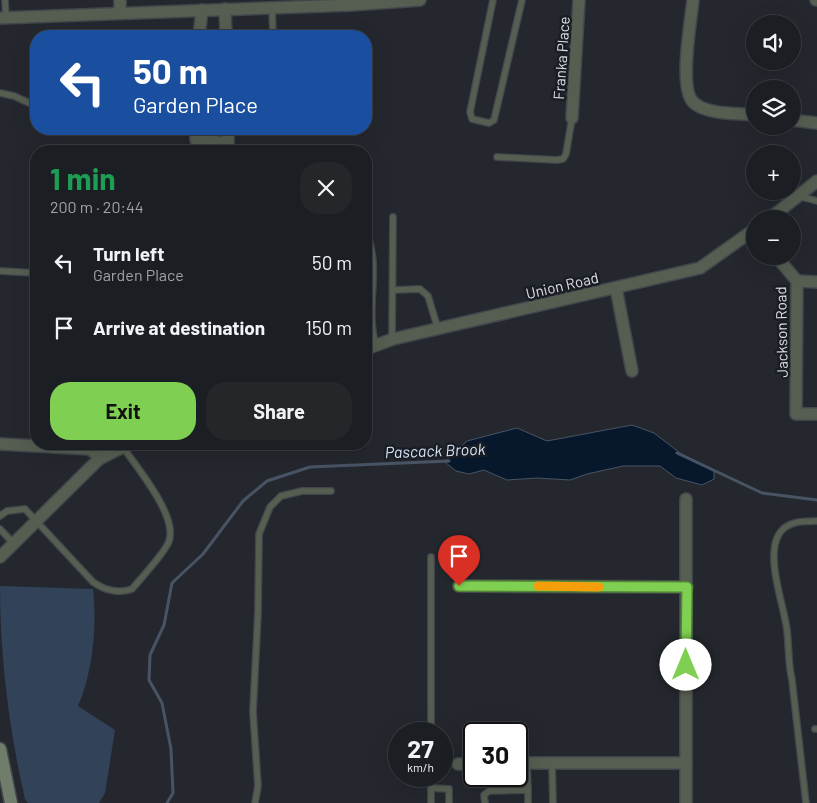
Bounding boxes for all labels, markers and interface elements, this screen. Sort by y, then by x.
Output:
map controls [746,15,801,265]
button: sound [746,15,801,70]
street label: Franka Place [549,16,573,100]
text: 50 m [133,49,208,91]
icon: left [50,50,115,115]
button: layers [746,80,801,135]
text: Garden Place [133,91,258,117]
button: + [746,145,801,200]
text: 1 min [50,160,116,196]
button: close [300,162,352,214]
text: 200 m · 20:44 [50,197,144,216]
button: − [746,210,801,265]
text: Turn left [93,242,164,265]
icon: left [50,249,78,277]
text: 50 m [312,251,352,274]
text: Garden Place [93,265,184,284]
street label: Union Road [524,268,600,302]
street label: Jackson Road [771,286,791,378]
icon: arrive [50,314,78,342]
text: Arrive at destination [93,316,265,339]
text: 150 m [305,316,352,339]
button: Exit [50,382,196,440]
button: Share [206,382,352,440]
water label: Pascack Brook [384,439,486,461]
pin [438,535,480,586]
icon: arrive [445,542,473,570]
position arrow [659,638,711,690]
speed limit sign: 30 [463,722,528,787]
text: 27 [407,733,434,763]
text: km/h [407,760,434,774]

